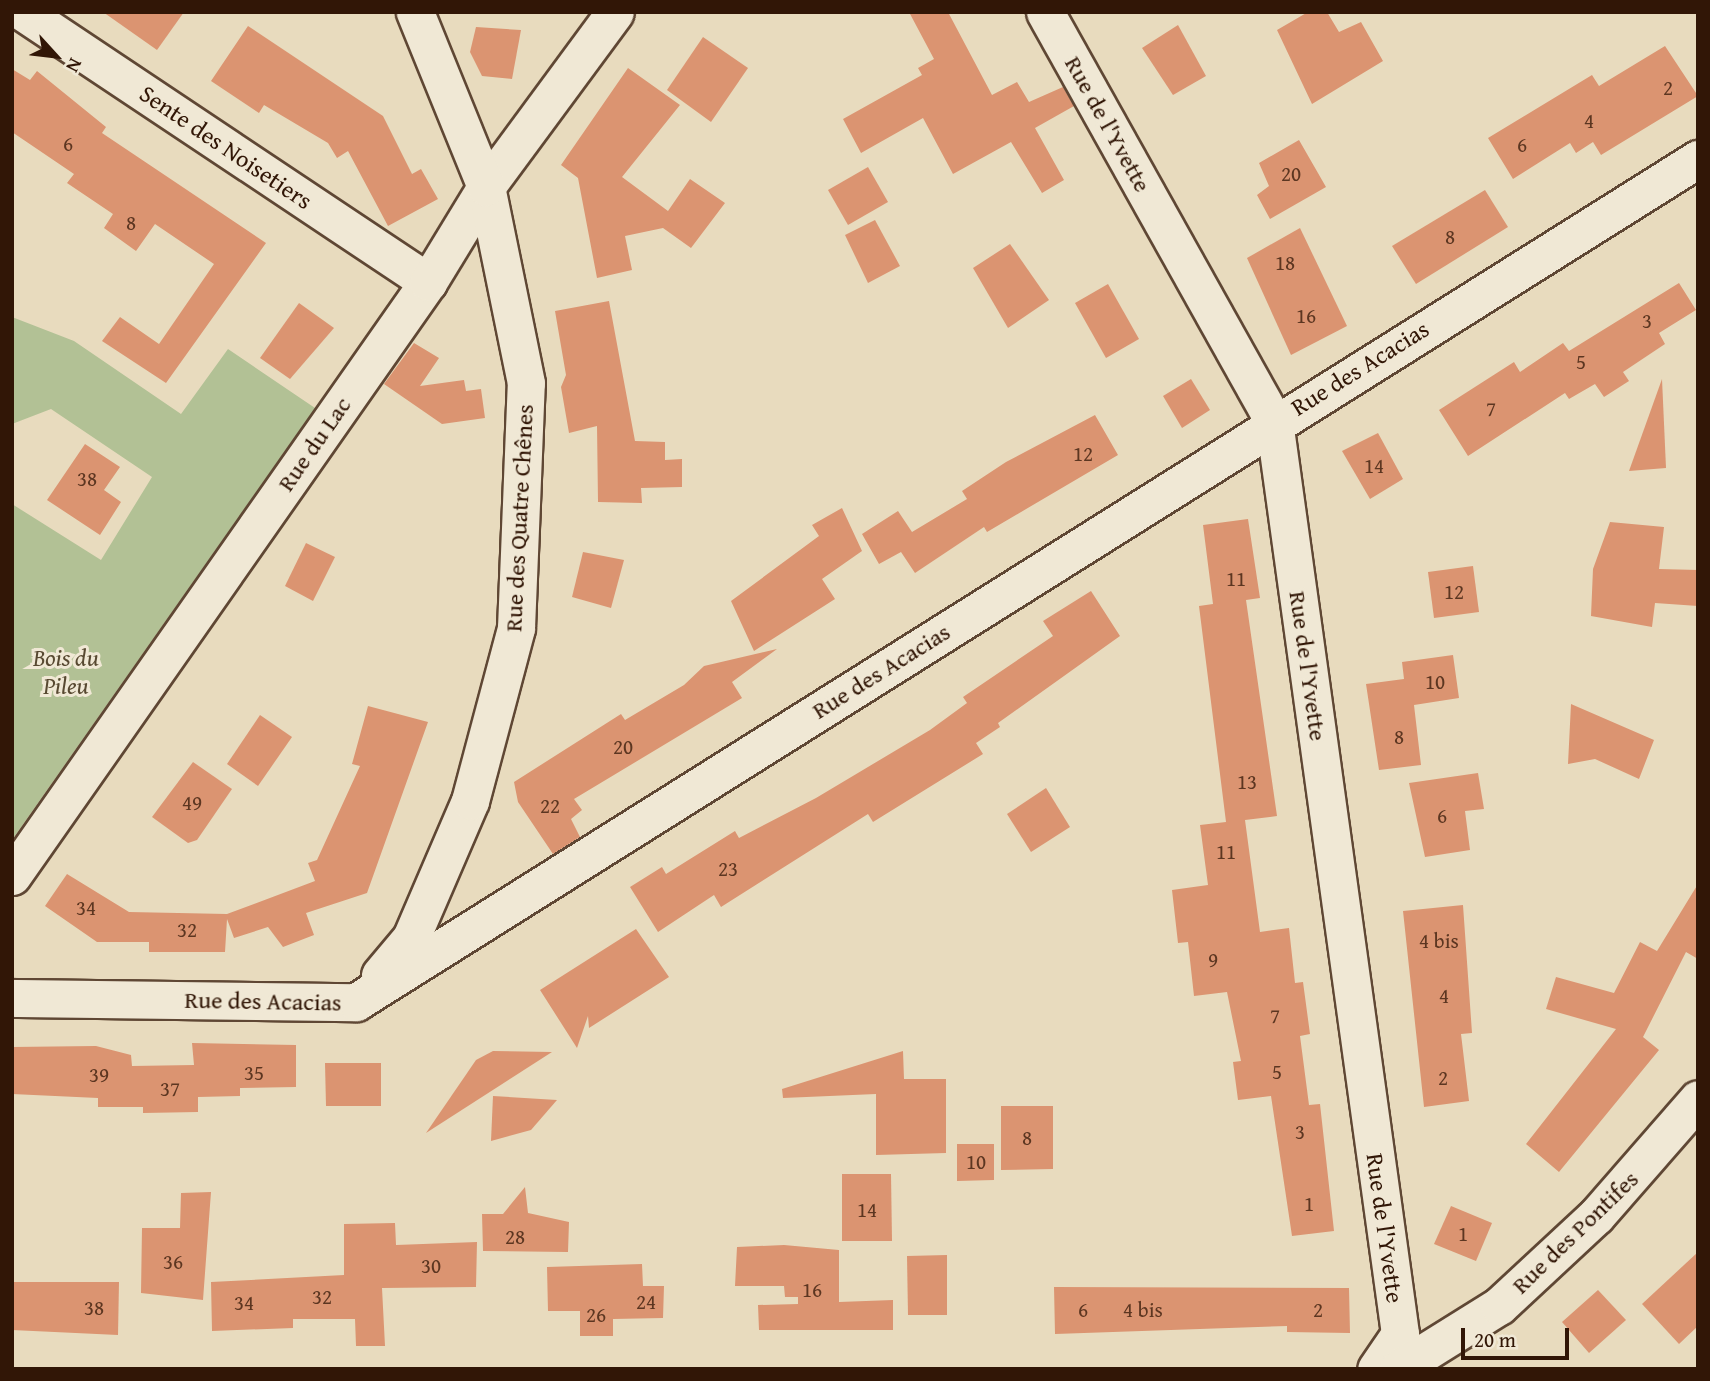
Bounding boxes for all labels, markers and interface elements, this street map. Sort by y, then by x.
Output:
north arrow [21,21,91,91]
street label: Rue de l'Yvette [1059,51,1157,197]
text: N [59,54,90,78]
house number: 2 [1663,75,1673,101]
street label: Sente des Noisetiers [134,79,318,215]
house number: 4 [1584,108,1594,134]
house number: 6 [63,131,73,157]
house number: 6 [1517,132,1527,158]
house number: 20 [1281,161,1301,187]
house number: 8 [126,210,136,236]
house number: 8 [1445,224,1455,250]
house number: 18 [1275,250,1295,276]
house number: 16 [1296,303,1316,329]
house number: 3 [1642,308,1652,334]
street label: Rue des Acacias [1286,314,1434,422]
house number: 5 [1576,349,1586,375]
street label: Rue du Lac [271,391,357,497]
house number: 7 [1486,396,1496,422]
street label: Rue des Quatre Chênes [499,404,539,632]
house number: 12 [1073,441,1093,467]
house number: 14 [1364,453,1384,479]
house number: 38 [77,466,97,492]
house number: 11 [1226,566,1246,592]
house number: 12 [1444,579,1464,605]
street label: Rue de l'Yvette [1283,589,1333,743]
street label: Rue des Acacias [807,617,955,725]
park label: Bois du Pileu [33,644,99,700]
house number: 10 [1425,669,1445,695]
house number: 8 [1394,724,1404,750]
house number: 20 [613,734,633,760]
house number: 13 [1237,769,1257,795]
house number: 49 [182,790,202,816]
house number: 22 [540,793,560,819]
house number: 6 [1437,803,1447,829]
house number: 11 [1216,839,1236,865]
house number: 23 [718,856,738,882]
house number: 34 [76,895,96,921]
house number: 32 [177,917,197,943]
house number: 4 bis [1419,928,1459,954]
house number: 9 [1208,947,1218,973]
house number: 4 [1439,983,1449,1009]
street label: Rue des Acacias [184,985,342,1017]
house number: 7 [1270,1003,1280,1029]
house number: 5 [1272,1059,1282,1085]
house number: 35 [244,1060,264,1086]
house number: 39 [89,1062,109,1088]
house number: 2 [1438,1065,1448,1091]
house number: 37 [160,1076,180,1102]
house number: 3 [1295,1119,1305,1145]
house number: 8 [1022,1125,1032,1151]
house number: 10 [966,1149,986,1175]
street label: Rue de l'Yvette [1360,1151,1410,1305]
street label: Rue des Pontifes [1506,1164,1644,1300]
house number: 1 [1304,1191,1314,1217]
house number: 14 [857,1197,877,1223]
house number: 1 [1458,1221,1468,1247]
house number: 28 [505,1224,525,1250]
house number: 36 [163,1249,183,1275]
house number: 30 [421,1253,441,1279]
house number: 16 [802,1277,822,1303]
house number: 32 [312,1284,332,1310]
house number: 24 [636,1289,656,1315]
house number: 34 [234,1290,254,1316]
house number: 38 [84,1295,104,1321]
house number: 6 [1078,1297,1088,1323]
house number: 4 bis [1123,1297,1163,1323]
house number: 2 [1313,1297,1323,1323]
house number: 26 [586,1302,606,1328]
scale bar [1465,1314,1574,1358]
text: 20 m [1474,1324,1516,1355]

